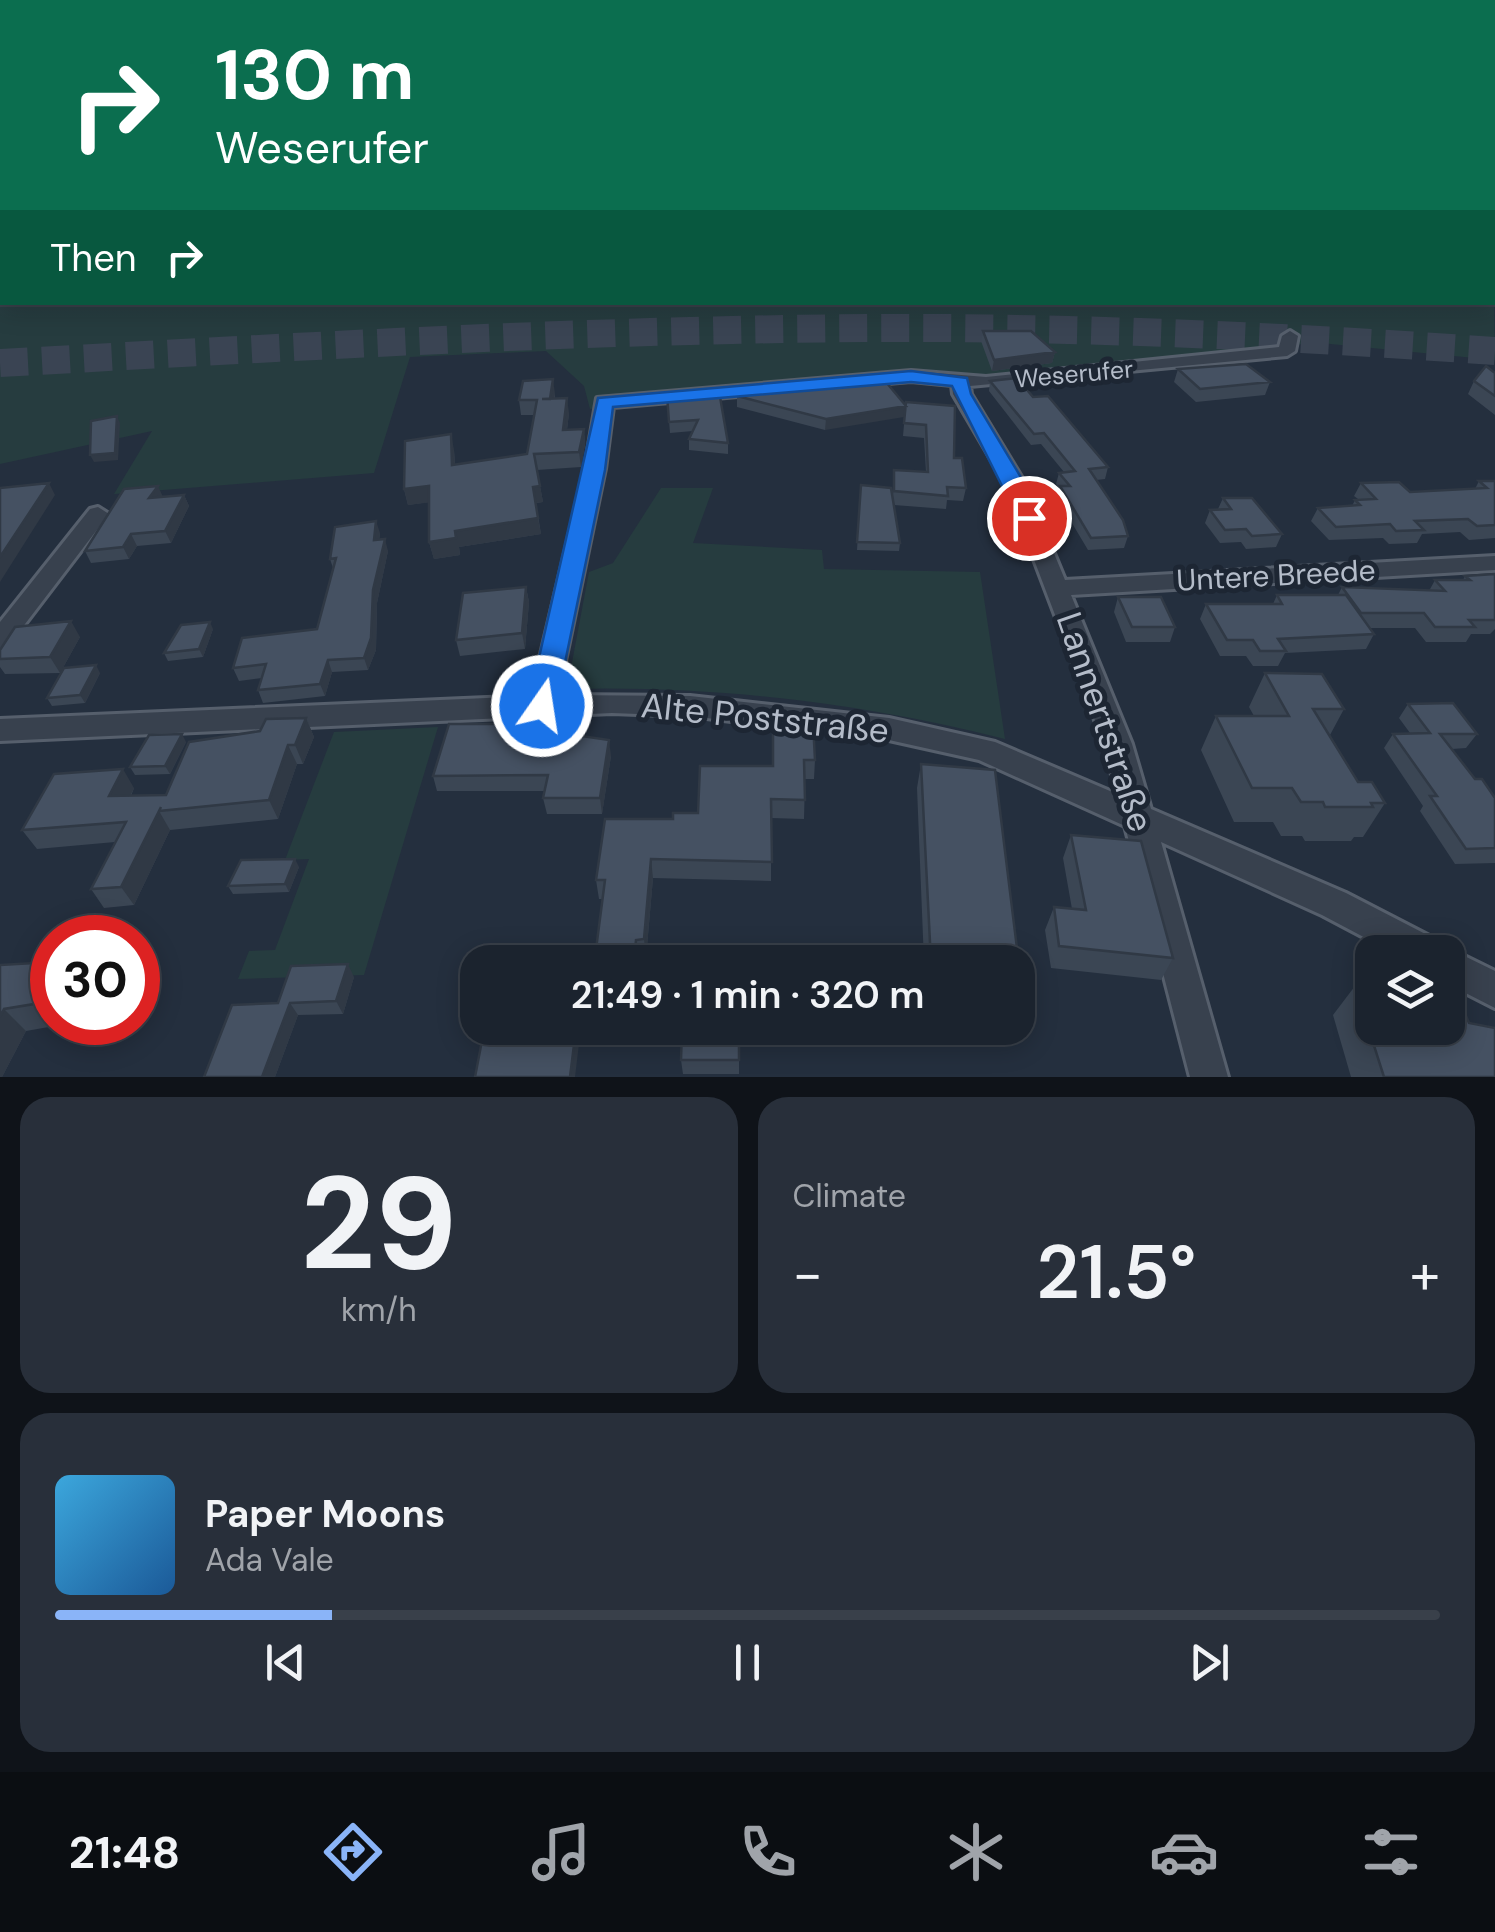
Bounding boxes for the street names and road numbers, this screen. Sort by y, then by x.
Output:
street label: Weserufer [1013,352,1135,396]
street label: Untere Breede [1175,550,1377,600]
street label: Lannertstraße [1046,606,1164,838]
street label: Alte Poststraße [639,682,891,754]

